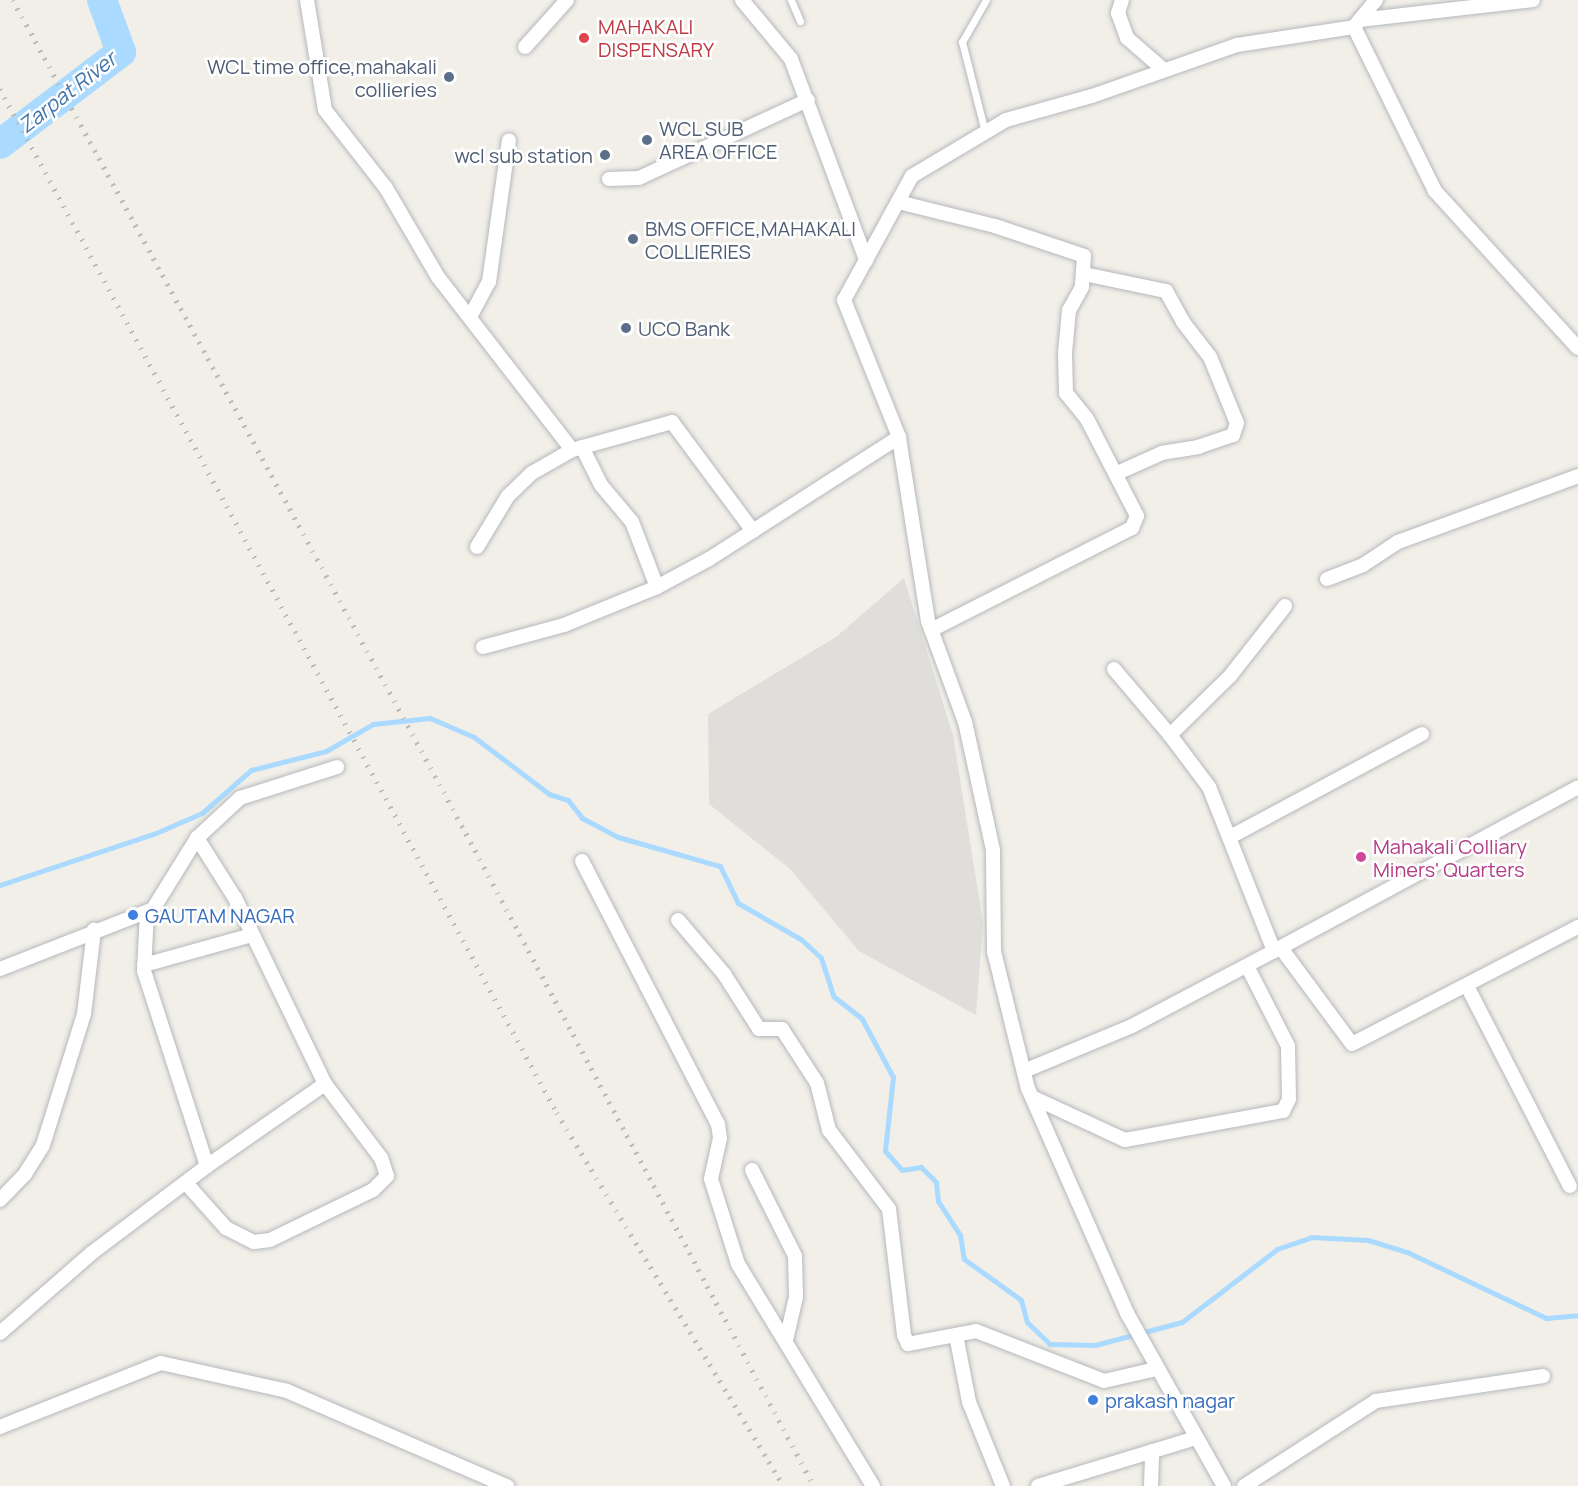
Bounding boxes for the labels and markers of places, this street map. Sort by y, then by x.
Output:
place label: MAHAKALI DISPENSARY [598,14,714,61]
marker: MAHAKALI DISPENSARY [575,29,593,47]
place label: WCL time office,mahakali collieries [206,54,437,101]
marker: WCL time office,mahakali collieries [442,70,456,84]
place label: WCL SUB AREA OFFICE [659,116,777,163]
marker: WCL SUB AREA OFFICE [640,133,654,147]
place label: wcl sub station [454,143,593,167]
marker: wcl sub station [598,148,612,162]
place label: BMS OFFICE,MAHAKALI COLLIERIES [645,216,856,263]
marker: BMS OFFICE,MAHAKALI COLLIERIES [626,232,640,246]
place label: UCO Bank [638,316,730,340]
marker: UCO Bank [619,321,633,335]
place label: Mahakali Colliary Miners' Quarters [1373,834,1527,881]
marker: Mahakali Colliary Miners' Quarters [1354,850,1368,864]
place label: GAUTAM NAGAR [145,903,295,927]
marker: GAUTAM NAGAR [126,908,140,922]
place label: prakash nagar [1105,1388,1235,1412]
marker: prakash nagar [1086,1393,1100,1407]

